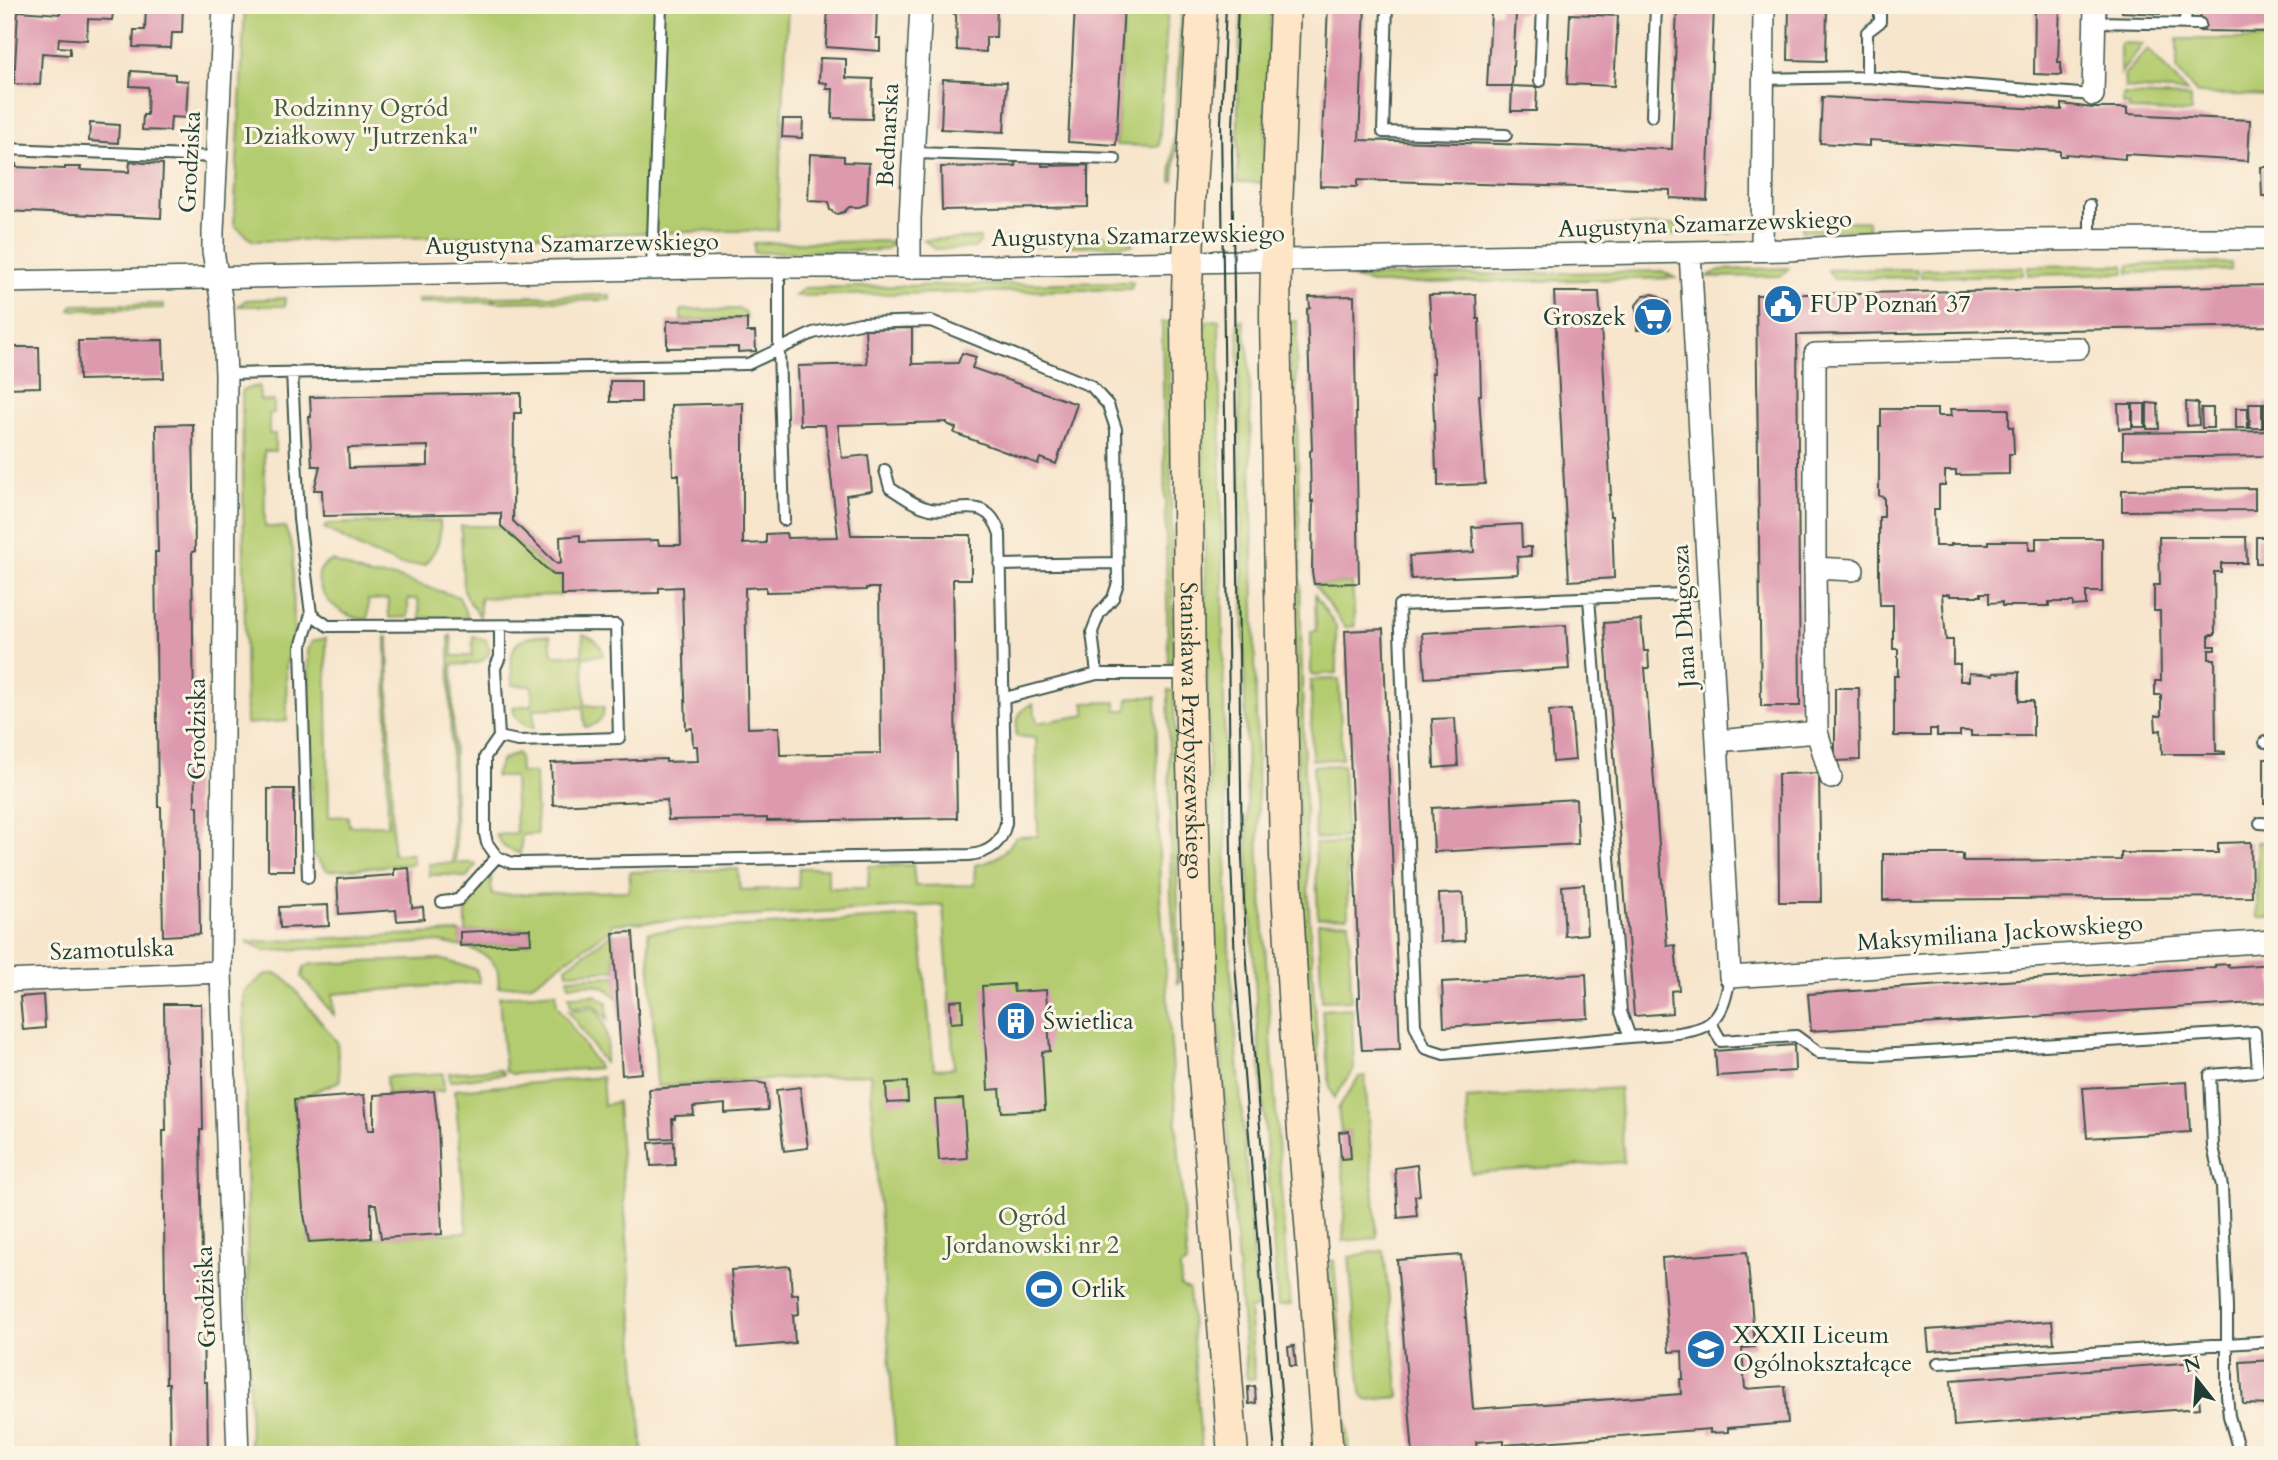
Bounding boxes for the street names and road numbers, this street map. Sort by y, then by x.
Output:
street label: Bednarska [869,82,907,188]
street label: Grodziska [171,109,209,214]
street label: Augustyna Szamarzewskiego [1558,202,1852,246]
street label: Augustyna Szamarzewskiego [991,217,1285,255]
street label: Augustyna Szamarzewskiego [425,225,719,263]
street label: Jana Długosza [1664,543,1704,692]
street label: Stanisława Przybyszewskiego [1172,582,1212,880]
street label: Grodziska [181,677,214,780]
street label: Maksymiliana Jackowskiego [1856,907,2144,959]
street label: Szamotulska [49,931,175,969]
street label: Grodziska [188,1245,224,1349]

